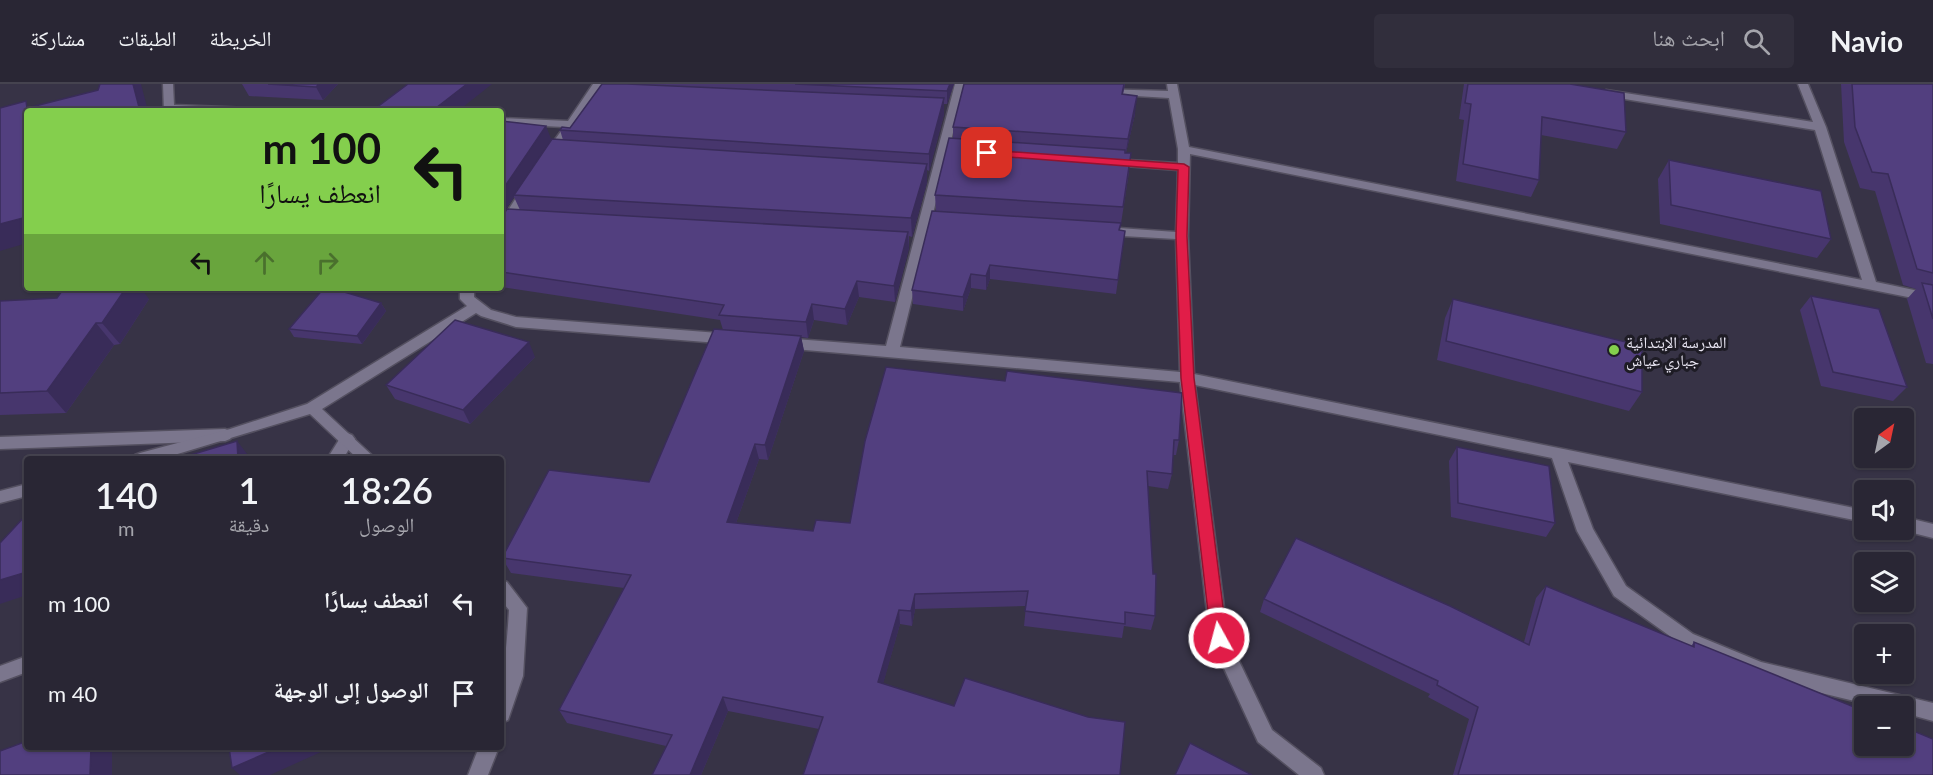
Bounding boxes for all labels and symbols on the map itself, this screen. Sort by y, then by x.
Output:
pin [961,127,1012,178]
place label: المدرسة الإبتدائية جباري عياش [1626,332,1726,373]
marker: المدرسة الإبتدائية جباري عياش [1607,343,1621,357]
north arrow [1854,408,1914,468]
position arrow [1187,606,1251,670]

